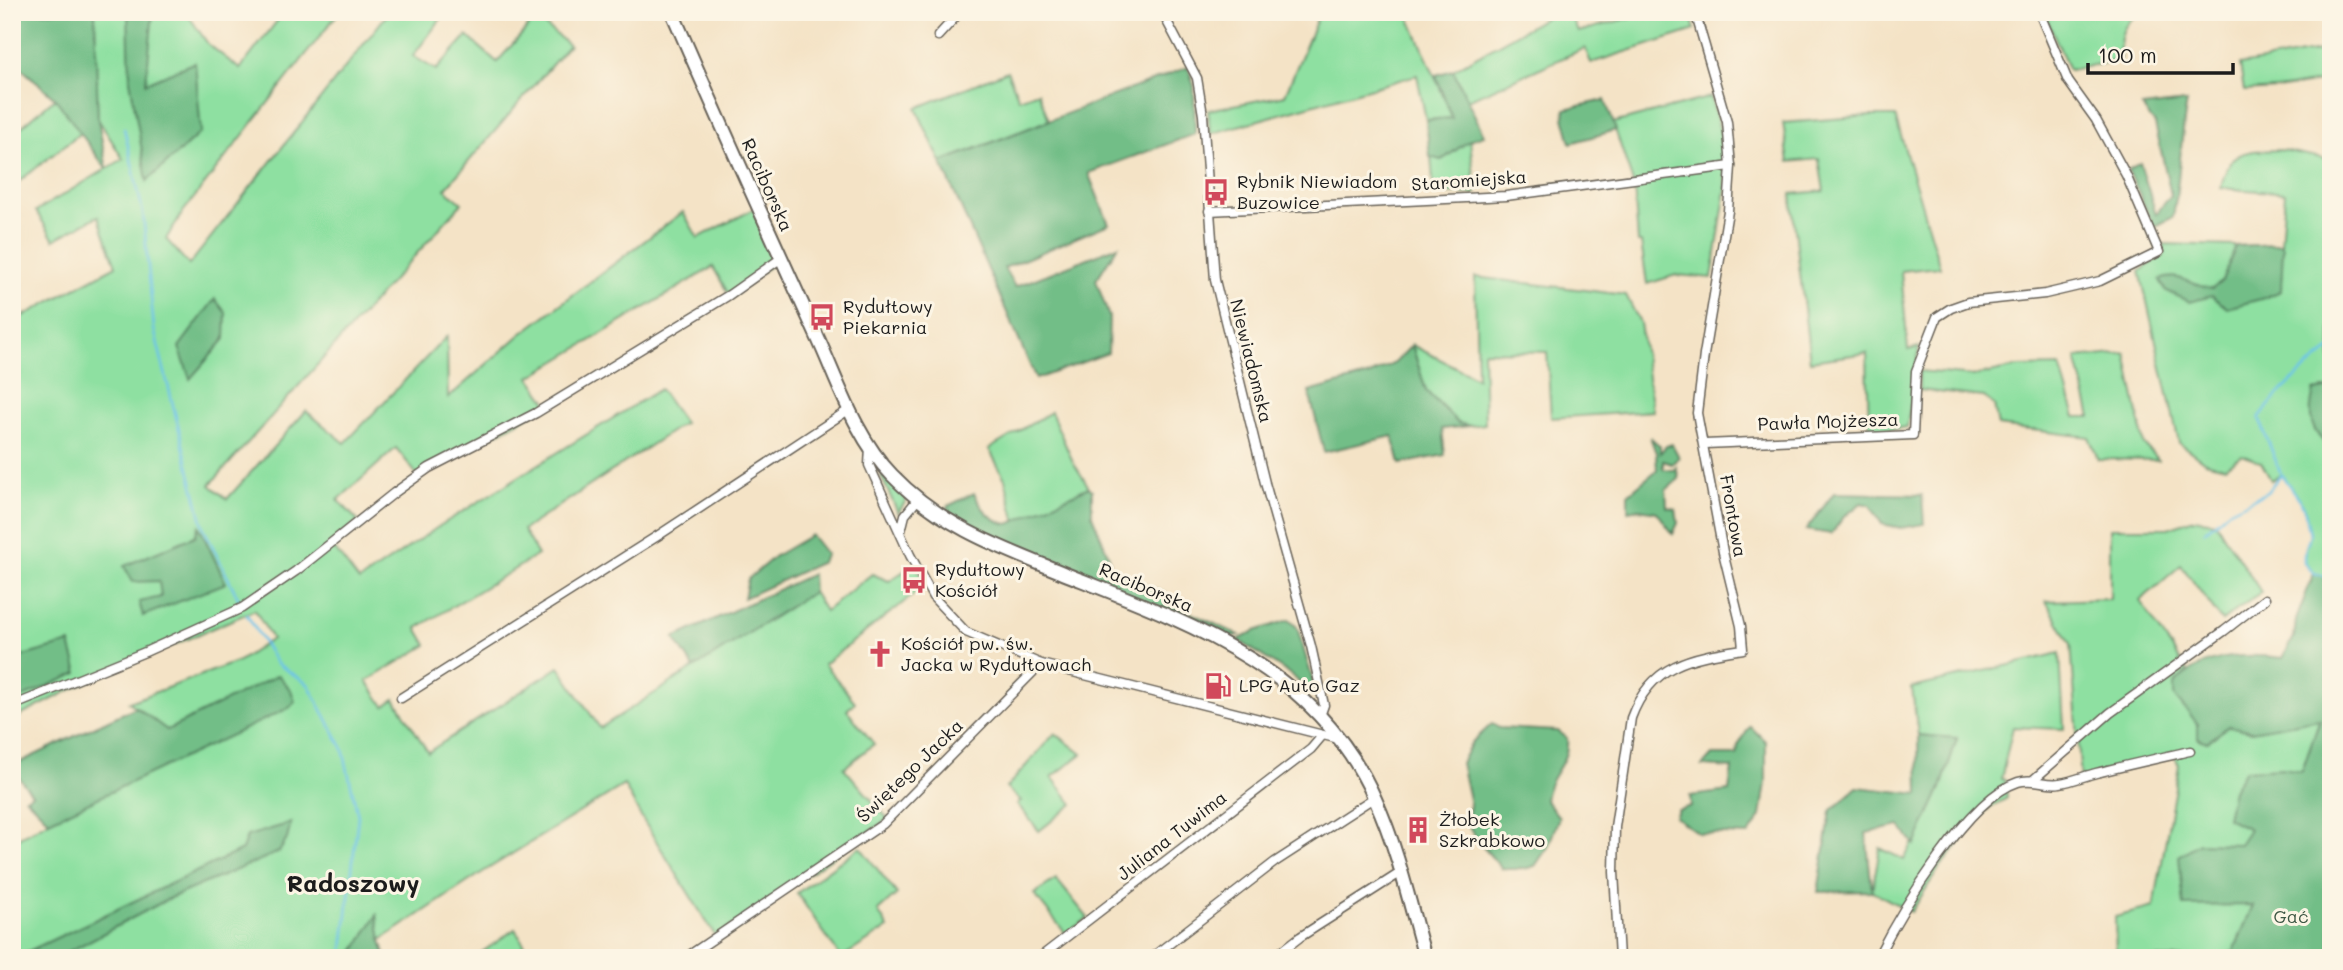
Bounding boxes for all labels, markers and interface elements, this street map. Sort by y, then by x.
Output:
scale bar [2088,32,2233,76]
text: 100 m [2098,41,2157,68]
street label: Raciborska [737,134,799,235]
street label: Staromiejska [1410,164,1527,196]
place label: Rybnik Niewiadom Buzowice [1237,169,1397,214]
bus stop icon: Rybnik Niewiadom Buzowice [1201,177,1231,207]
place label: Rydułtowy Piekarnia [843,294,933,339]
street label: Niewiadomska [1225,296,1279,425]
bus stop icon: Rydułtowy Piekarnia [807,302,837,332]
street label: Pawła Mojżesza [1757,407,1899,435]
street label: Frontowa [1715,473,1753,559]
place label: Rydułtowy Kościół [935,557,1025,602]
street label: Raciborska [1096,557,1197,618]
bus stop icon: Rydułtowy Kościół [899,565,929,595]
place label: Kościół pw. św. Jacka w Rydułtowach [901,631,1091,676]
church icon: Kościół pw. św. Jacka w Rydułtowach [865,639,895,669]
fuel station icon: LPG Auto Gaz [1203,671,1233,701]
place label: LPG Auto Gaz [1239,673,1360,697]
street label: Świętego Jacka [851,713,968,827]
street label: Juliana Tuwima [1112,785,1231,886]
place label: Żłobek Szkrabkowo [1439,807,1546,852]
building icon: Żłobek Szkrabkowo [1403,815,1433,845]
district label: Radoszowy [287,867,419,898]
park label: Gać [2273,904,2309,928]

